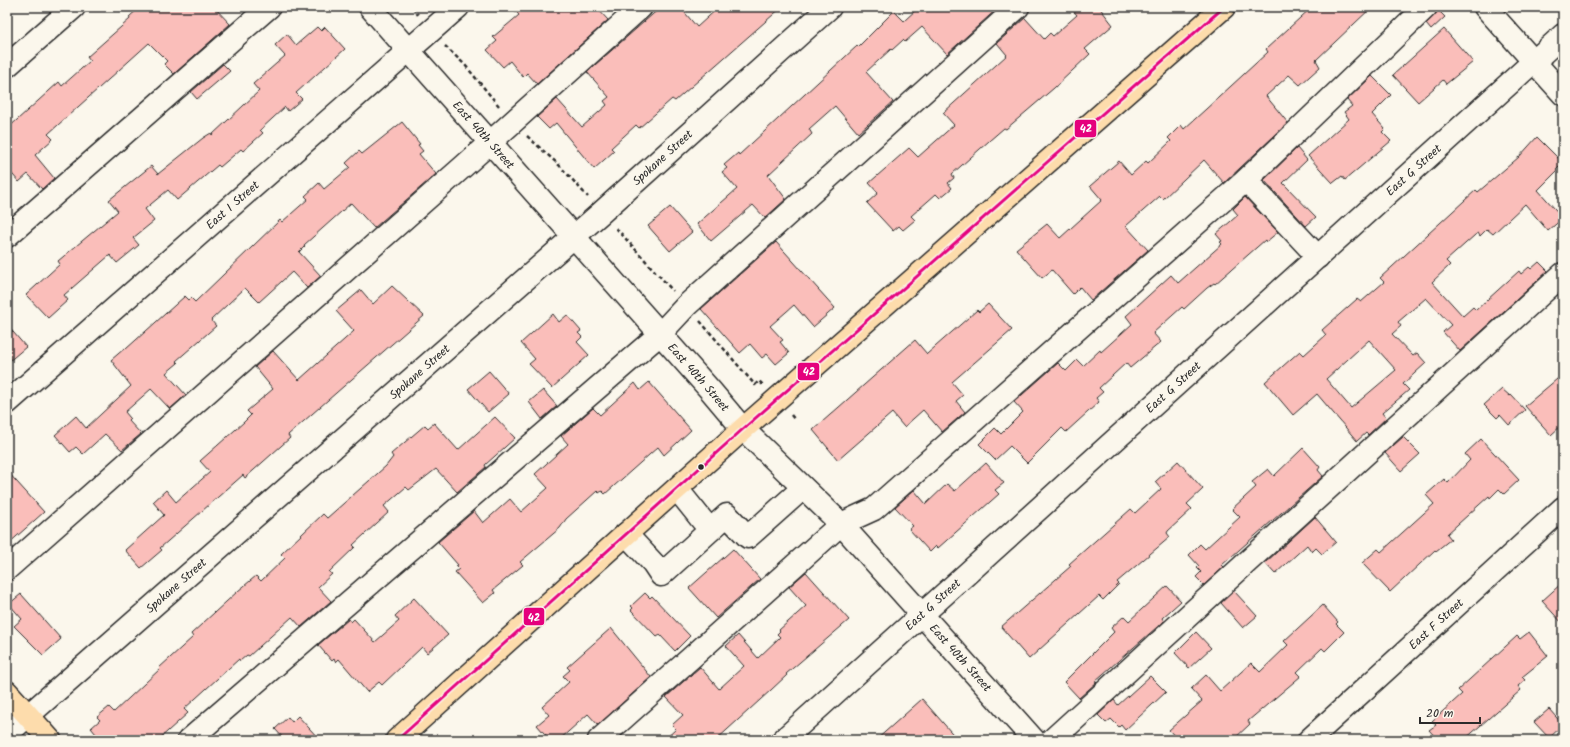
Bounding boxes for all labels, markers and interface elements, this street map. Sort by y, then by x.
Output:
street label: East 40th Street [448,96,520,174]
line badge: 42 [1074,119,1097,138]
text: 42 [1080,120,1092,138]
street label: Spokane Street [628,125,697,190]
street label: East G Street [1381,139,1446,201]
street label: East I Street [201,176,264,234]
street label: East 40th Street [663,339,734,416]
street label: Spokane Street [385,340,455,404]
street label: East G Street [1141,357,1206,418]
line badge: 42 [797,362,820,381]
text: 42 [803,363,815,381]
unlabelled marker [696,462,706,472]
street label: Spokane Street [141,553,211,618]
street label: East G Street [901,574,965,635]
street label: East F Street [1404,594,1468,654]
line badge: 42 [523,607,545,626]
text: 42 [528,609,540,627]
street label: East 40th Street [925,619,997,696]
scale bar [1420,699,1480,725]
text: 20 m [1426,704,1454,723]

